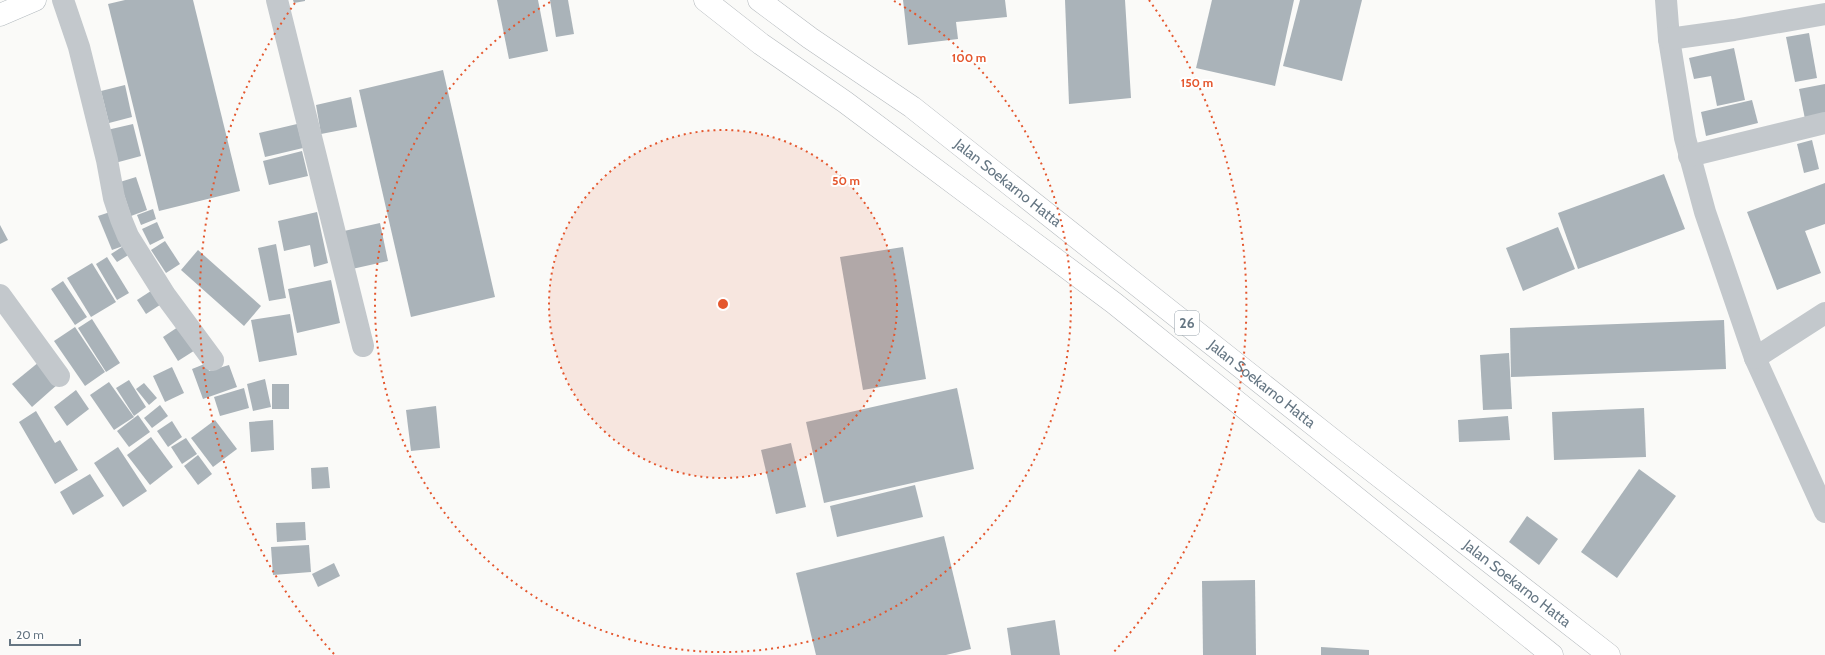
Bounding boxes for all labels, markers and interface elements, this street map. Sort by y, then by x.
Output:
text: 100 m [952,50,986,65]
text: 150 m [1181,75,1213,90]
street label: Jalan Soekarno Hatta [950,134,1066,231]
text: 50 m [832,173,860,188]
centre of rings [716,297,730,311]
road number: 26 [1175,311,1199,335]
street label: Jalan Soekarno Hatta [1204,335,1320,432]
street label: Jalan Soekarno Hatta [1459,535,1575,632]
scale bar [10,621,80,647]
text: 20 m [16,627,44,642]

